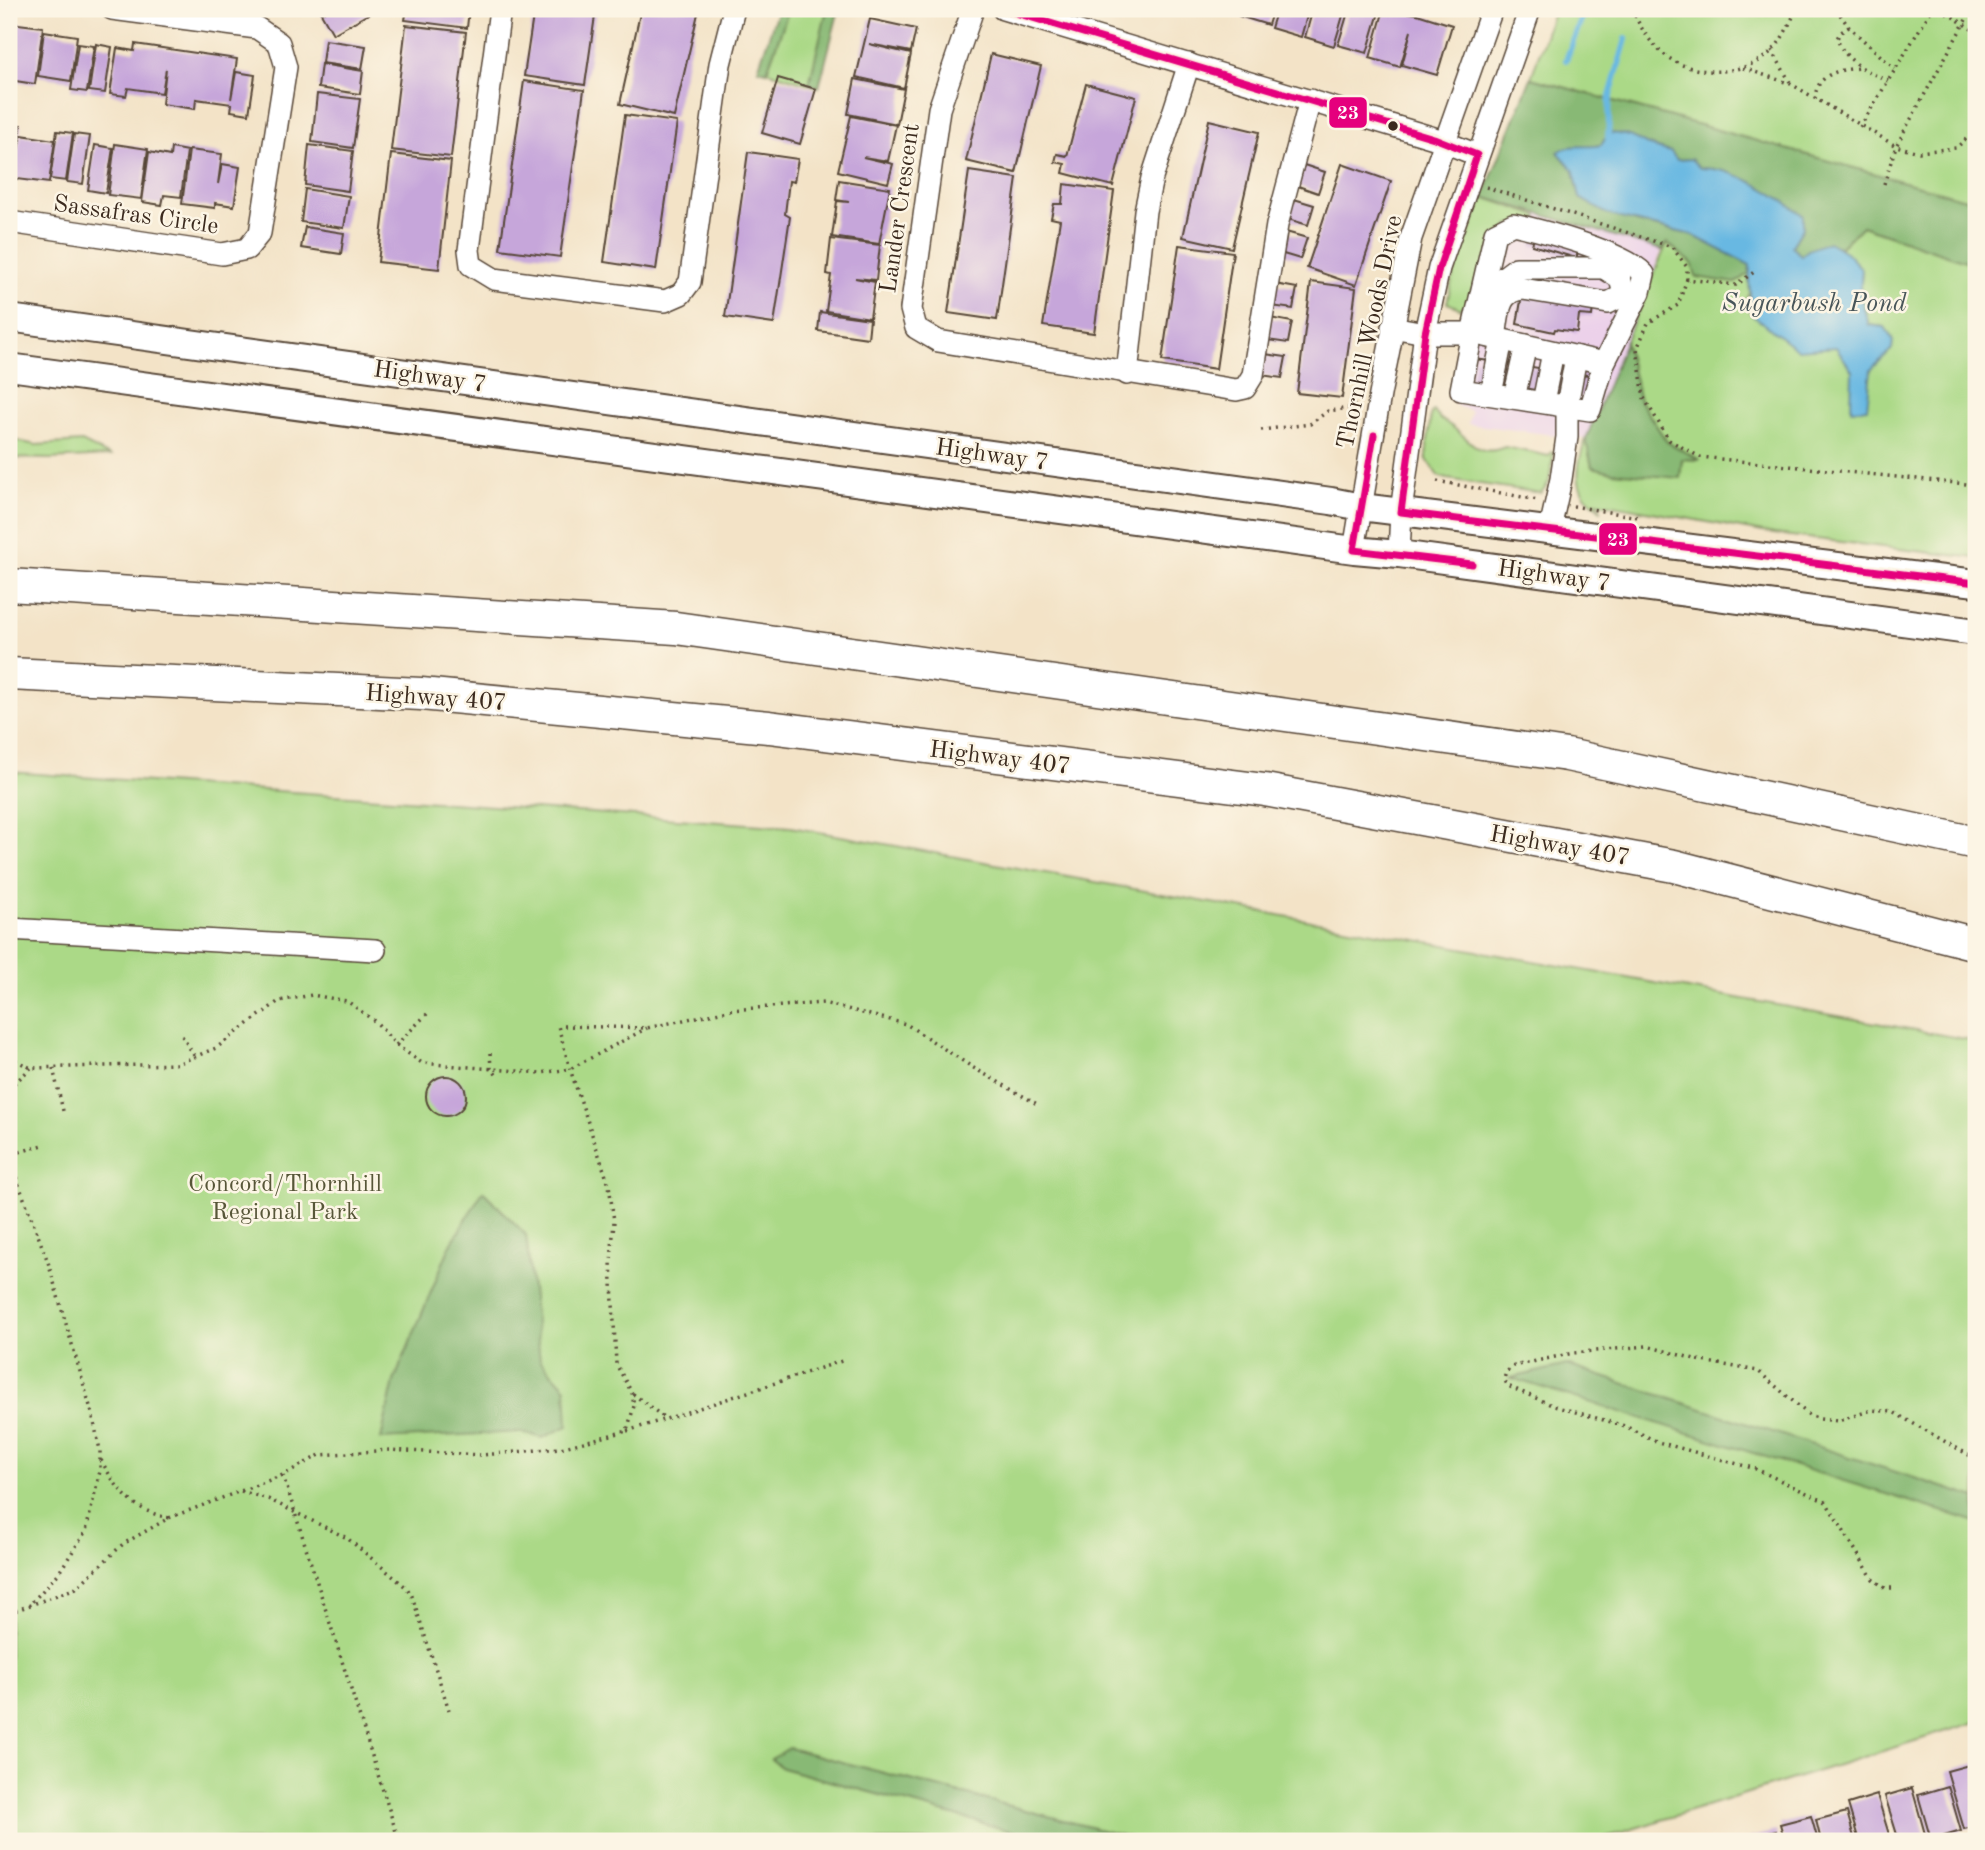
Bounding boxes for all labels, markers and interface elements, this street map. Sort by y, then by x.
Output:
line badge: 23 [1328,96,1368,129]
text: 23 [1337,105,1359,124]
unlabelled marker [1386,119,1400,133]
street label: Lander Crescent [877,122,925,295]
street label: Sassafras Circle [52,193,220,239]
street label: Thornhill Woods Drive [1334,213,1407,452]
water label: Sugarbush Pond [1721,291,1907,317]
street label: Highway 7 [372,358,488,398]
street label: Highway 7 [934,436,1050,476]
line badge: 23 [1598,522,1638,556]
text: 23 [1607,532,1629,551]
street label: Highway 7 [1496,557,1612,597]
street label: Highway 407 [364,682,507,716]
street label: Highway 407 [928,738,1072,780]
street label: Highway 407 [1488,823,1632,871]
park label: Concord/Thornhill Regional Park [188,1173,382,1225]

